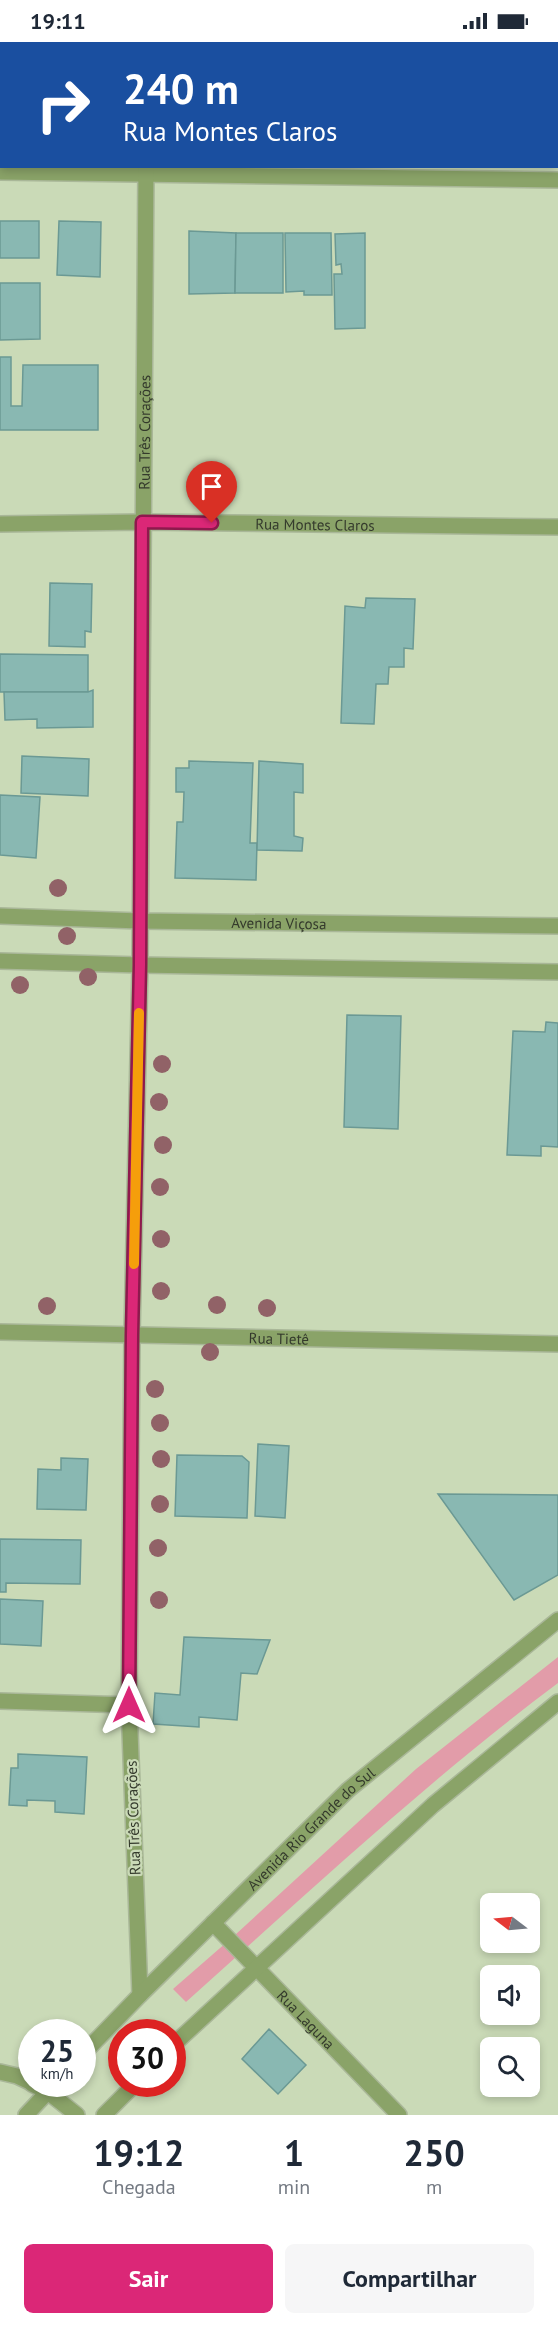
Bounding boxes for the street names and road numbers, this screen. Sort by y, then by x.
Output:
street label: Rua Três Corações [134,375,154,490]
street label: Rua Montes Claros [255,514,375,534]
street label: Avenida Viçosa [231,913,327,933]
street label: Rua Tietê [249,1328,309,1348]
street label: Rua Três Corações [122,1760,144,1876]
street label: Avenida Rio Grande do Sul [243,1762,379,1894]
street label: Rua Laguna [273,1986,339,2053]

